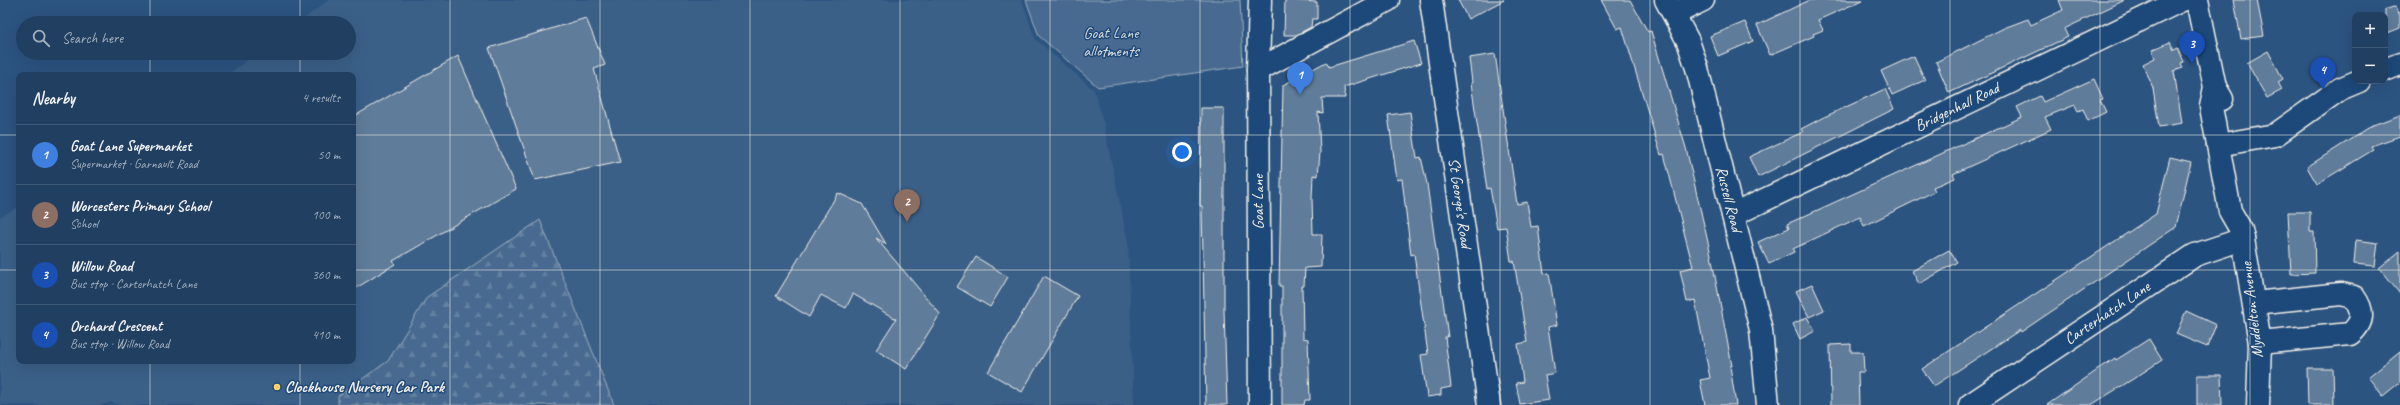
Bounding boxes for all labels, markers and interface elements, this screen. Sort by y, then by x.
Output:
map controls [2352,12,2388,84]
button: + [2352,12,2388,48]
search box [16,16,356,60]
park label: Goat Lane allotments [1083,23,1140,61]
icon: search [30,27,52,49]
text: Search here [62,29,123,48]
pin: 3 [2179,31,2205,64]
button: − [2352,48,2388,84]
pin: 4 [2310,57,2336,90]
pin: 1 [1287,62,1313,95]
street label: Bridgenhall Road [1912,77,2005,136]
text: Nearby [32,88,75,109]
text: 4 results [302,90,340,106]
text: Goat Lane Supermarket [70,137,191,156]
your location [1172,142,1192,162]
text: 1 [42,147,48,163]
text: 50 m [318,147,340,163]
text: Supermarket · Garnault Road [70,156,198,172]
street label: St George's Road [1444,157,1477,252]
street label: Russell Road [1711,164,1747,236]
street label: Goat Lane [1248,173,1268,229]
pin: 2 [894,189,920,222]
text: Worcesters Primary School [70,197,210,216]
text: 2 [42,207,48,223]
text: 100 m [312,207,340,223]
text: School [70,216,98,232]
text: Willow Road [70,257,133,276]
street label: Myddelton Avenue [2236,259,2268,359]
text: 3 [42,267,48,283]
text: 360 m [312,267,340,283]
text: Bus stop · Carterhatch Lane [70,276,197,292]
street label: Carterhatch Lane [2060,276,2155,349]
text: Orchard Crescent [70,317,162,336]
text: 4 [42,327,48,343]
text: 410 m [312,327,340,343]
text: Bus stop · Willow Road [70,336,169,352]
place label: Clockhouse Nursery Car Park [285,377,446,397]
marker: Clockhouse Nursery Car Park [272,382,282,392]

